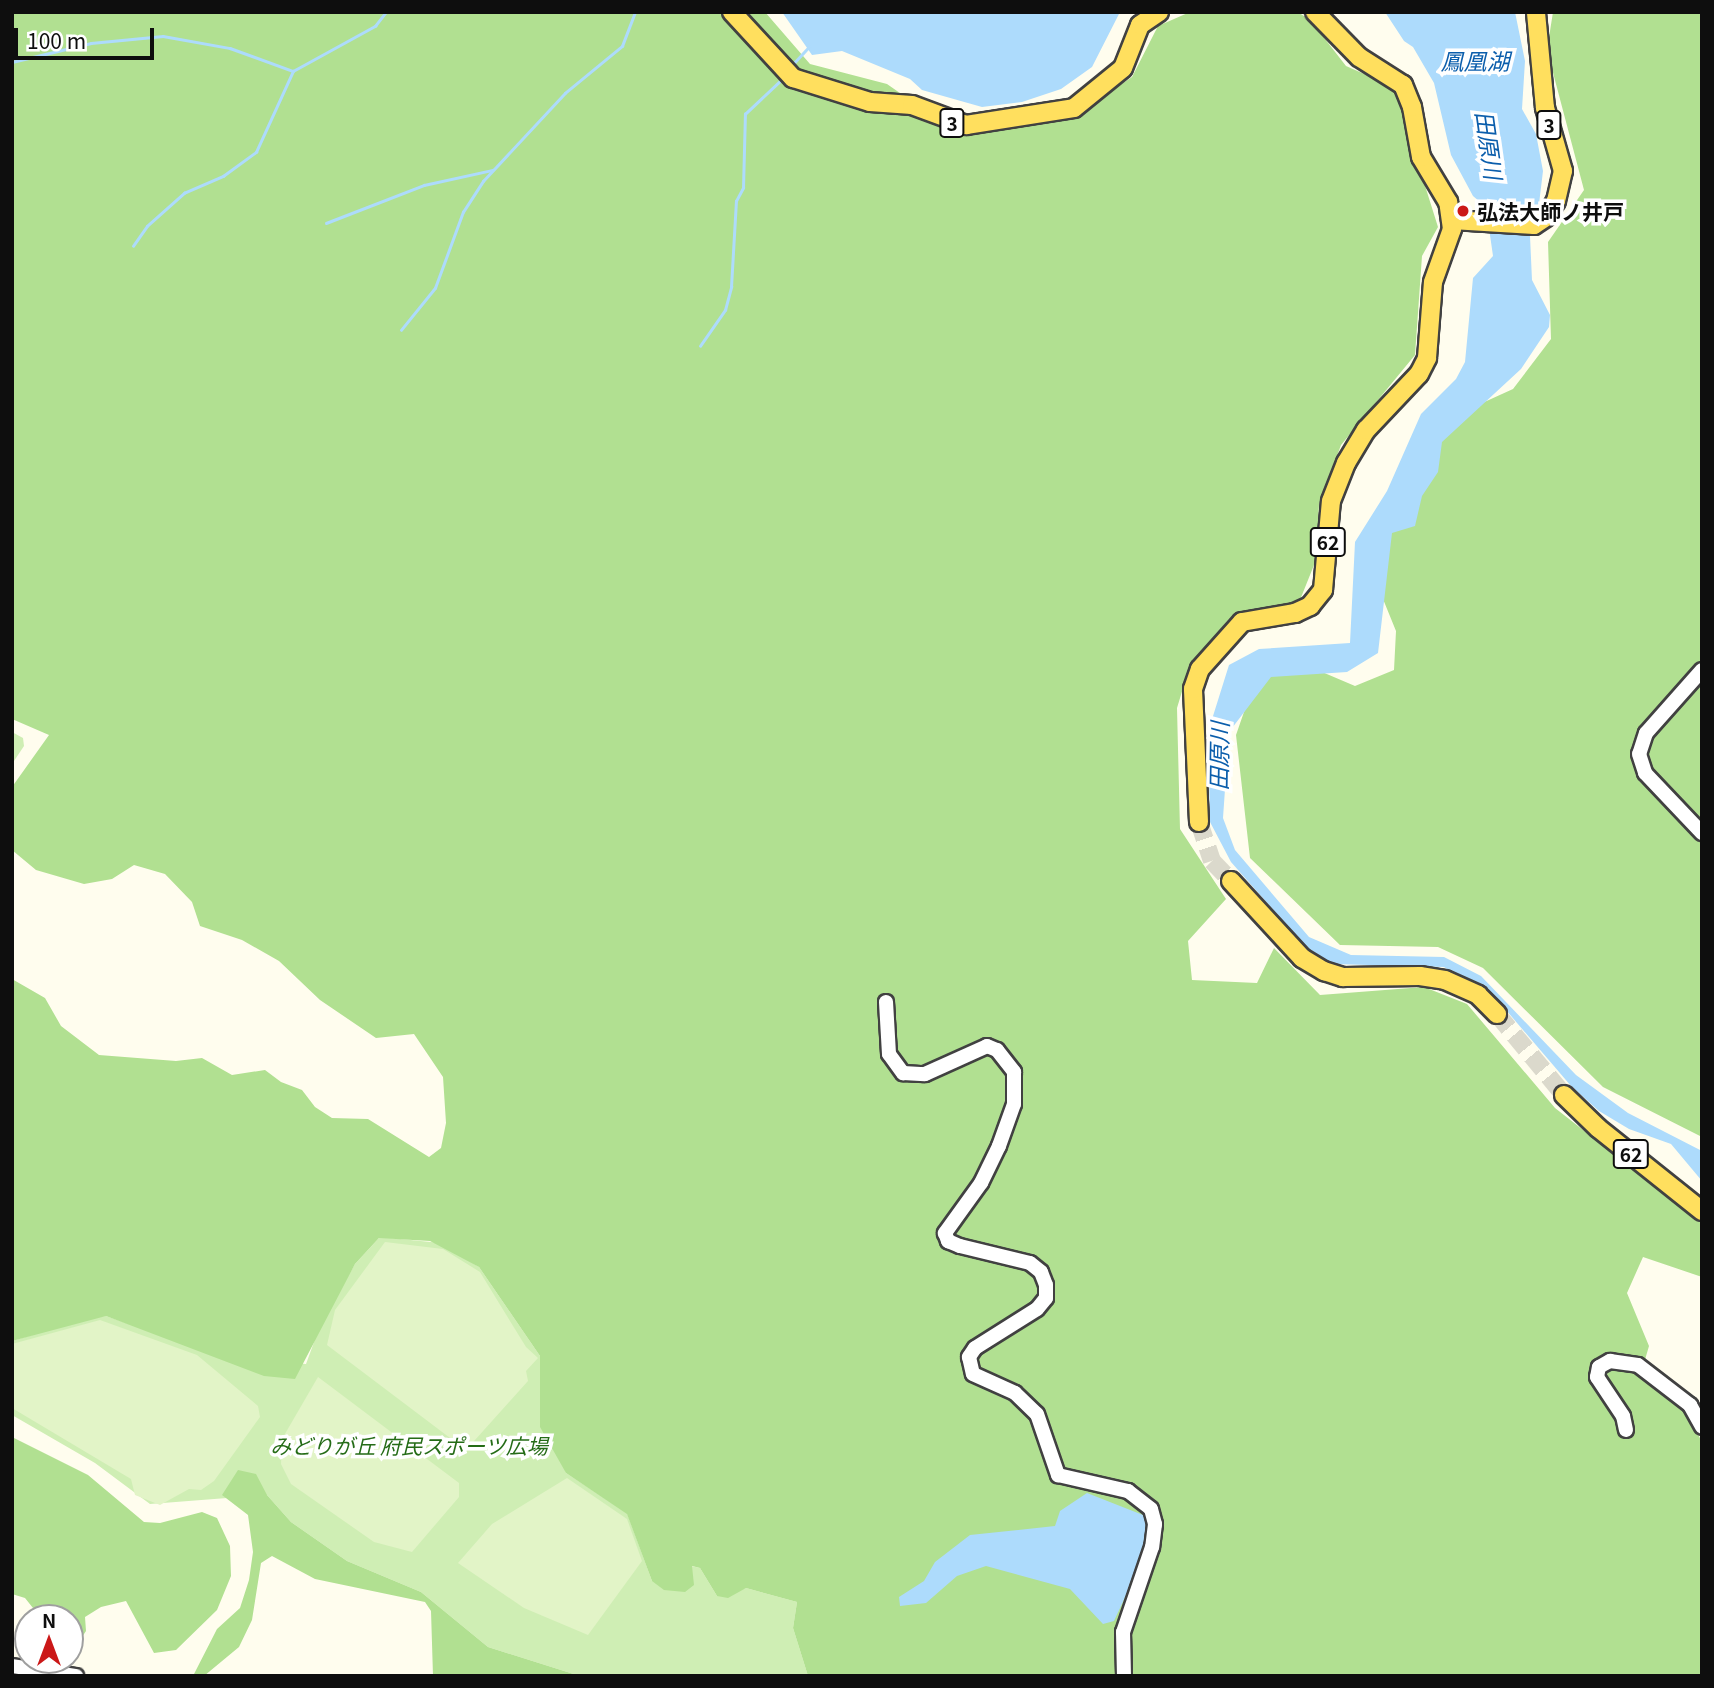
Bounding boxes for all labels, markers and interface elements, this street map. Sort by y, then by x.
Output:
scale bar [18,14,158,58]
text: 100 m [27,25,86,55]
water label: 鳳凰湖 [1441,46,1509,74]
road number: 3 [938,108,966,139]
water label: 田原川 [1472,109,1508,181]
road number: 3 [1535,110,1563,140]
place label: 弘法大師ノ井戸 [1477,198,1624,224]
marker: 弘法大師ノ井戸 [1455,203,1471,219]
road number: 62 [1309,526,1347,558]
water label: 田原川 [1204,721,1232,791]
road number: 62 [1612,1138,1650,1170]
park label: みどりが丘 府民スポーツ広場 [270,1432,548,1458]
north arrow [14,1604,84,1674]
text: N [42,1606,56,1633]

